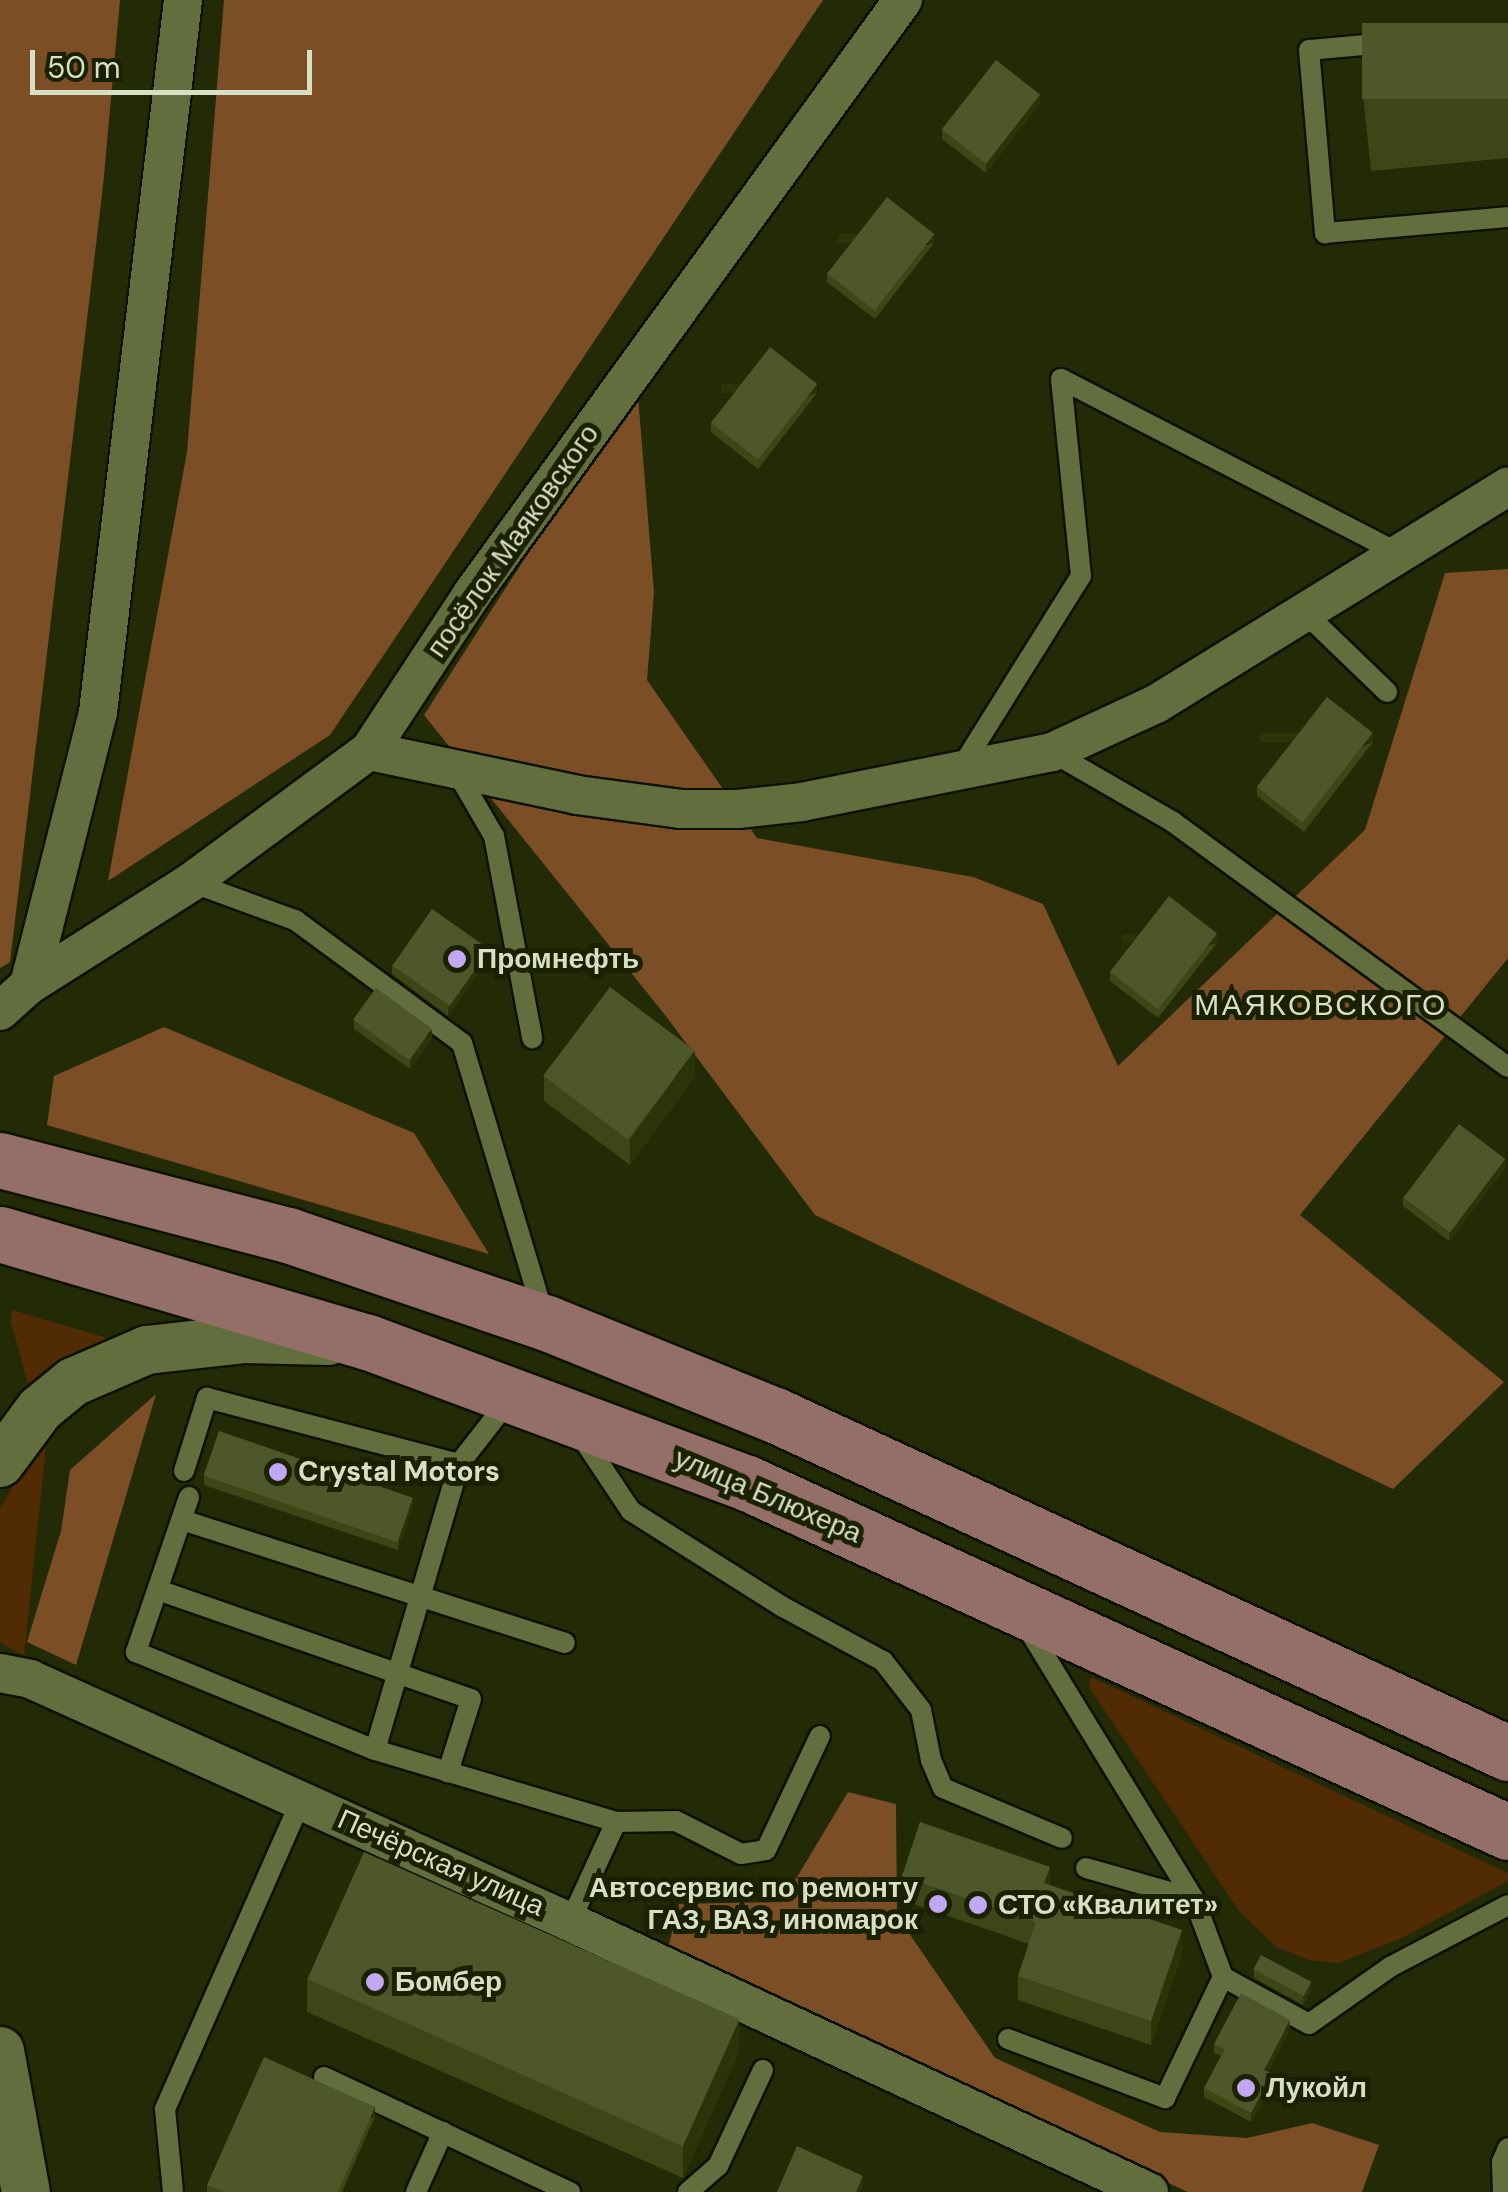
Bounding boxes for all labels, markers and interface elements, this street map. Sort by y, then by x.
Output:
scale bar [35,30,318,92]
text: 50 m [47,48,121,87]
street label: посёлок Маяковского [420,418,606,664]
place label: Промнефть [477,942,639,976]
marker: Промнефть [446,948,468,970]
district label: МАЯКОВСКОГО [1194,987,1448,1023]
street label: улица Блюхера [669,1441,867,1551]
place label: Crystal Motors [298,1455,500,1489]
marker: Crystal Motors [267,1461,289,1483]
street label: Печёрская улица [333,1802,549,1924]
place label: Автосервис по ремонту ГАЗ, ВАЗ, иномарок [589,1871,918,1937]
place label: СТО «Квалитет» [998,1888,1218,1922]
marker: Автосервис по ремонту ГАЗ, ВАЗ, иномарок [927,1893,949,1915]
marker: СТО «Квалитет» [967,1894,989,1916]
place label: Бомбер [395,1965,502,1999]
marker: Бомбер [364,1971,386,1993]
place label: Лукойл [1266,2071,1367,2105]
marker: Лукойл [1235,2077,1257,2099]

